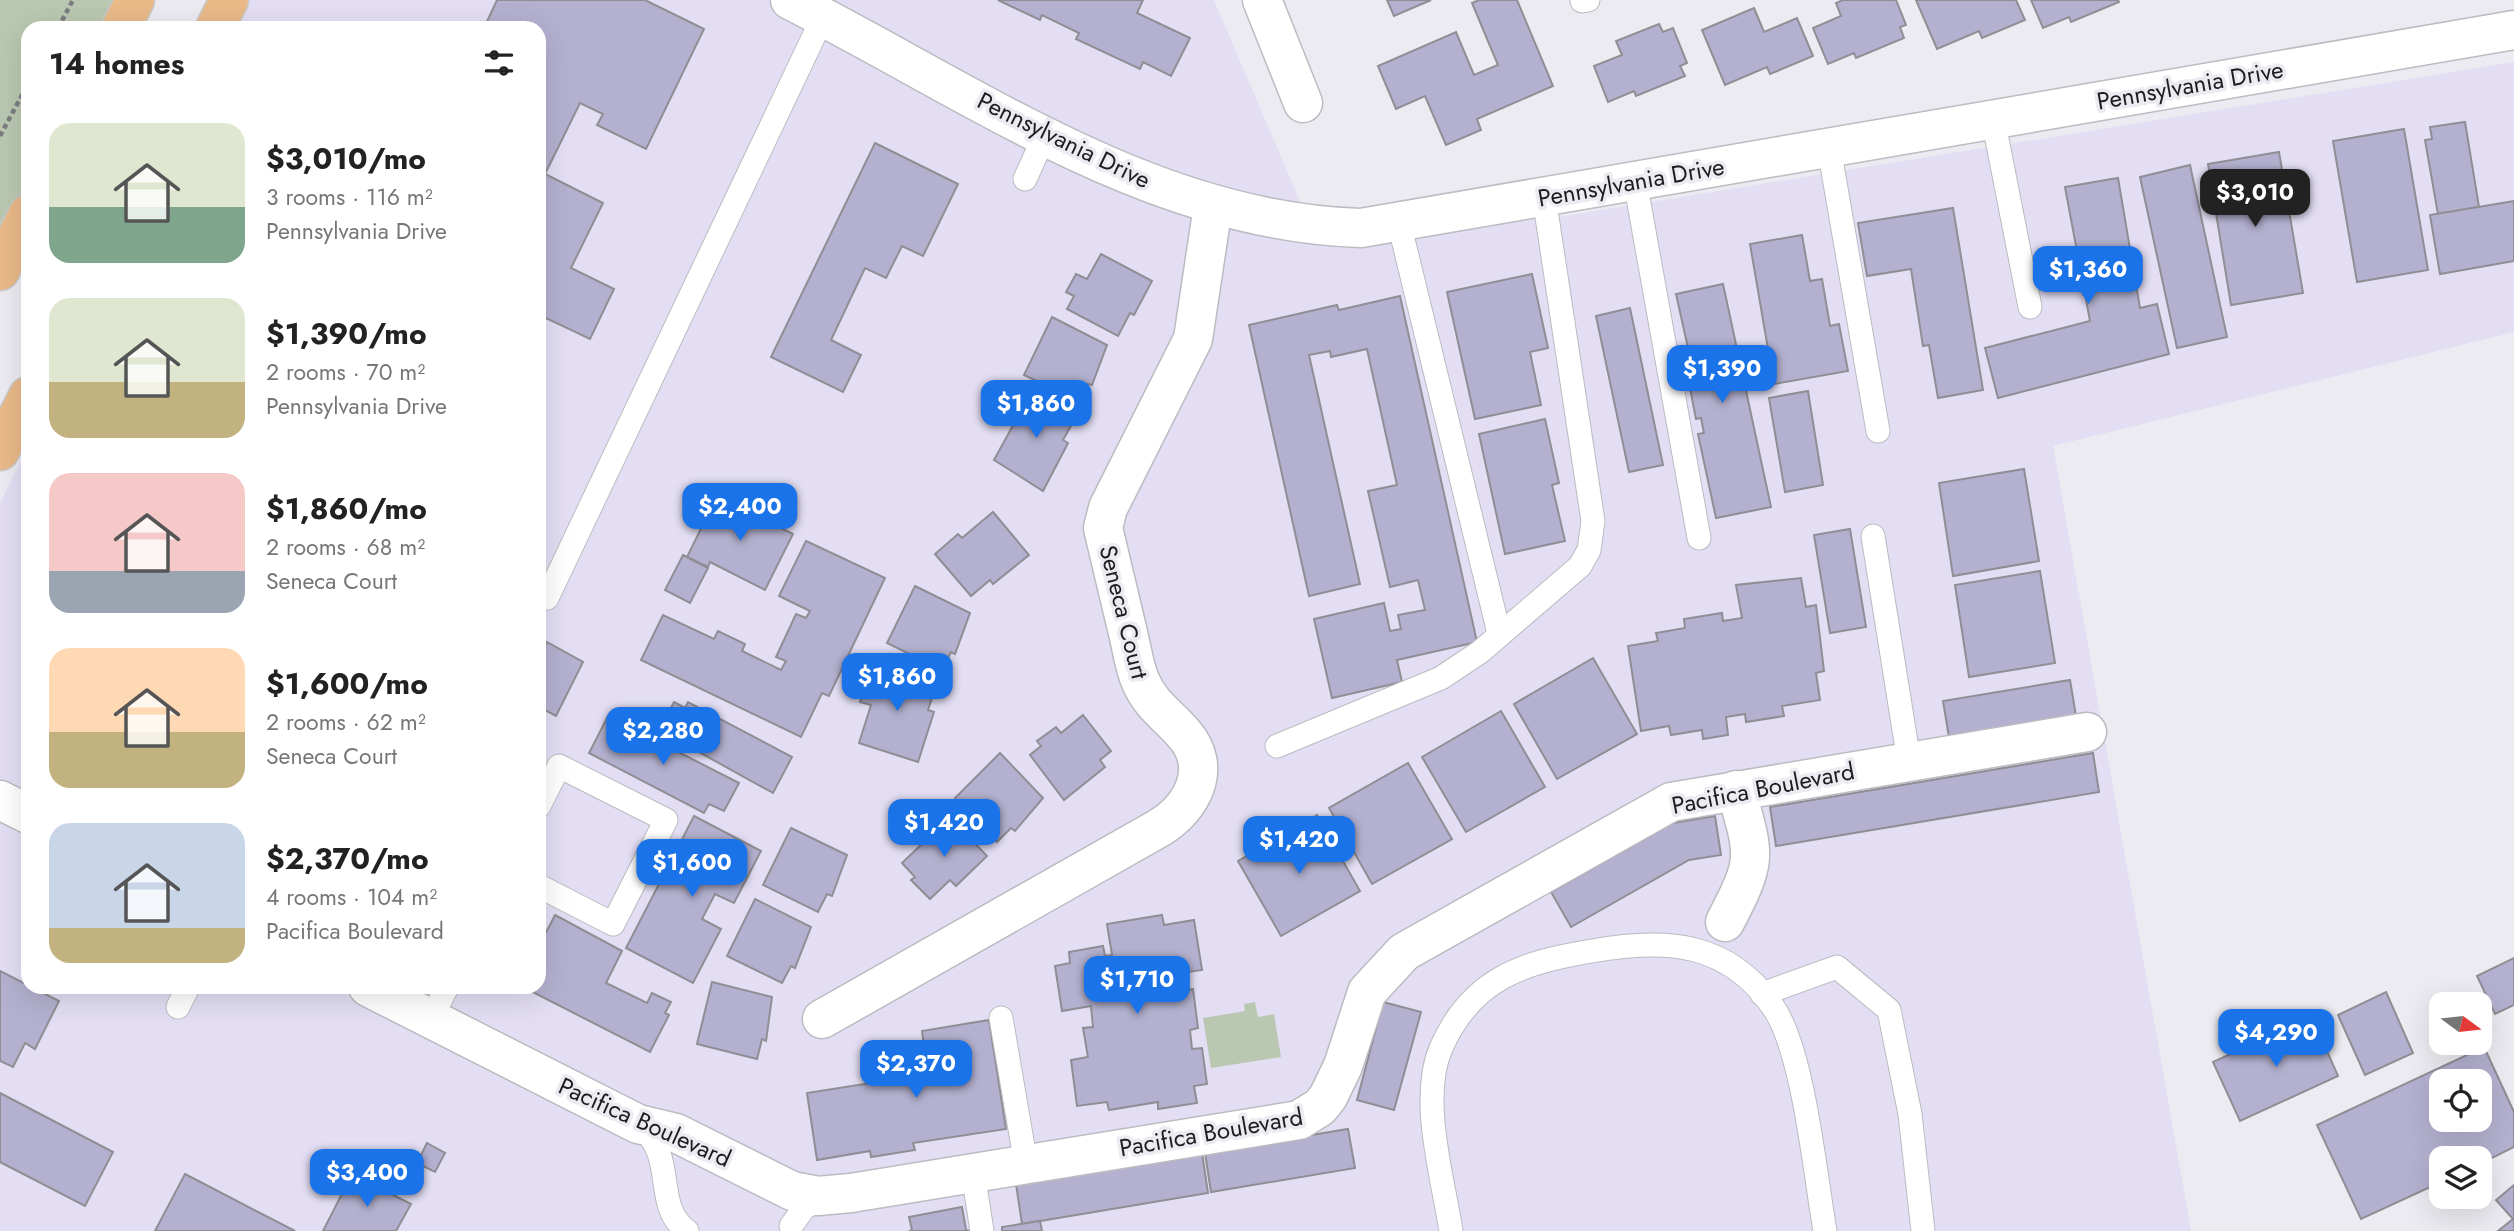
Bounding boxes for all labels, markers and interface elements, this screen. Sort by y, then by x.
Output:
text: 14 homes [49,42,184,85]
icon: filters [480,44,518,82]
street label: Pennsylvania Drive [2094,51,2286,119]
street label: Pennsylvania Drive [972,83,1156,197]
text: $3,010/mo [266,137,426,180]
street label: Pennsylvania Drive [1535,148,1727,216]
icon: home [105,151,189,235]
pin: $3,010 [2198,170,2312,229]
text: $3,010 [2216,175,2294,209]
text: 3 rooms · 116 m² [266,180,433,214]
text: Pennsylvania Drive [266,214,447,248]
pin: $1,360 [2031,246,2145,306]
text: $1,360 [2049,252,2127,286]
text: $1,390/mo [266,312,427,355]
icon: home [105,326,189,410]
pin: $1,390 [1665,346,1779,405]
text: $1,390 [1683,351,1761,385]
text: 2 rooms · 70 m² [266,355,425,389]
pin: $1,860 [979,380,1093,440]
text: $1,860 [997,386,1075,420]
text: Pennsylvania Drive [266,389,447,423]
pin: $2,400 [683,484,797,543]
text: $1,860/mo [266,487,427,530]
text: $2,400 [698,489,782,523]
icon: home [105,501,189,585]
text: 2 rooms · 68 m² [266,530,425,564]
street label: Seneca Court [1090,541,1158,683]
text: Seneca Court [266,564,397,598]
pin: $1,860 [840,654,954,713]
text: $1,860 [858,659,936,693]
text: $1,600/mo [266,662,428,705]
icon: home [105,676,189,760]
text: 2 rooms · 62 m² [266,705,426,739]
pin: $2,280 [606,708,720,767]
text: $2,280 [622,713,704,747]
text: Seneca Court [266,739,397,773]
street label: Pacifica Boulevard [1669,753,1857,823]
pin: $1,420 [887,800,1001,859]
text: $1,420 [904,805,984,839]
pin: $1,420 [1242,816,1356,876]
text: $1,420 [1259,822,1339,856]
text: $2,370/mo [266,837,429,880]
pin: $1,600 [635,839,749,899]
text: $1,600 [652,845,732,879]
icon: home [105,851,189,935]
text: 4 rooms · 104 m² [266,880,437,914]
text: Pacifica Boulevard [266,914,444,948]
pin: $1,710 [1080,956,1194,1016]
text: $1,710 [1100,962,1174,996]
north arrow [2429,992,2492,1055]
map controls [2429,992,2492,1209]
pin: $4,290 [2219,1010,2333,1069]
text: $4,290 [2234,1015,2318,1049]
pin: $2,370 [859,1040,973,1100]
text: $2,370 [876,1046,956,1080]
street label: Pacifica Boulevard [553,1068,737,1176]
button: locate [2429,1069,2492,1132]
street label: Pacifica Boulevard [1117,1099,1305,1165]
button: layers [2429,1146,2492,1209]
pin: $3,400 [310,1150,424,1209]
text: $3,400 [326,1155,408,1189]

